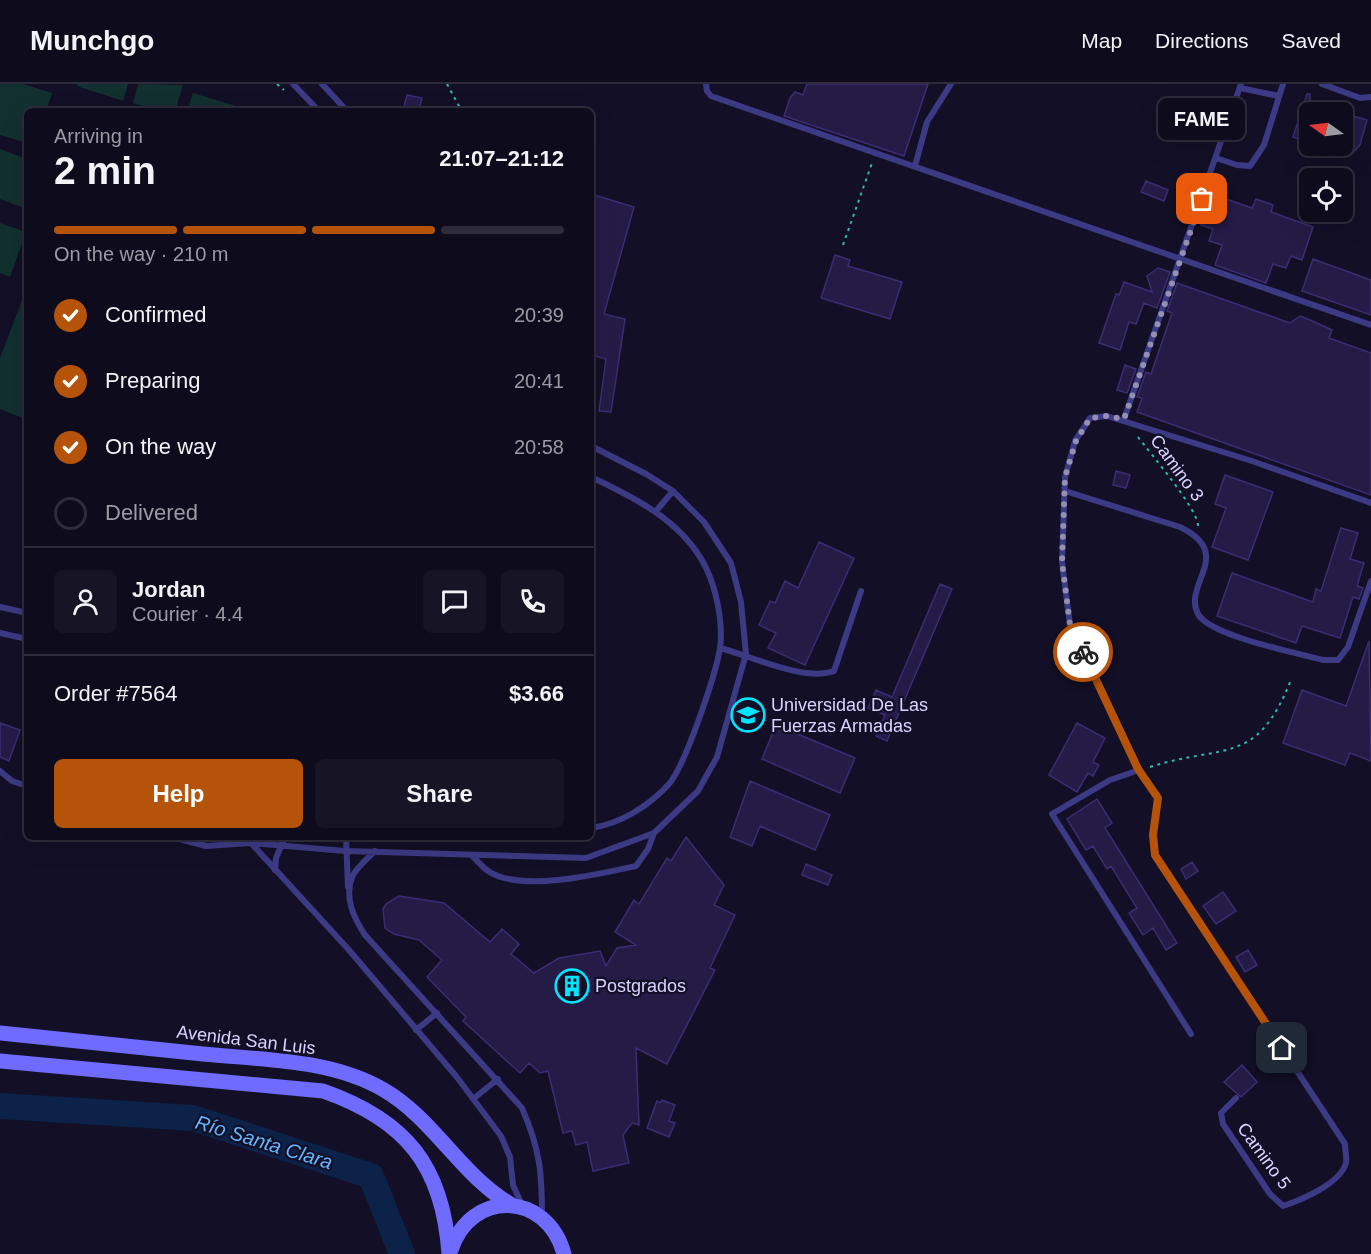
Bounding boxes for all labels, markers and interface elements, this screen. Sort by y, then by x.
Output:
text: Munchgo [30,25,154,56]
text: Map [1081,29,1122,52]
text: Directions [1155,29,1248,52]
text: Saved [1281,29,1341,52]
callout: FAME [1158,97,1246,139]
north arrow [1299,102,1353,156]
map controls [1299,102,1353,222]
text: FAME [1174,108,1229,130]
text: Arriving in [54,125,143,147]
text: 21:07–21:12 [439,146,564,171]
text: 2 min [54,149,156,192]
button: locate [1299,168,1353,222]
pin [1176,173,1227,224]
icon: bag [1185,182,1218,215]
text: On the way · 210 m [54,243,229,265]
icon: check [54,299,87,332]
text: Confirmed [105,302,206,327]
text: 20:39 [514,304,564,326]
icon: check [54,365,87,398]
text: Preparing [105,368,200,393]
text: 20:41 [514,370,564,392]
icon: check [54,431,87,464]
street label: Camino 3 [1146,431,1208,505]
text: On the way [105,434,216,459]
text: 20:58 [514,436,564,458]
text: Delivered [105,500,198,525]
button: person [54,570,117,633]
button: chat [423,570,486,633]
button: phone [501,570,564,633]
text: Jordan [132,577,205,602]
text: Courier · 4.4 [132,603,243,625]
courier [1053,622,1113,682]
icon: bike [1067,636,1100,669]
text: Order #7564 [54,681,178,706]
text: $3.66 [509,681,564,706]
place label: Universidad De Las Fuerzas Armadas [771,695,928,736]
school or university icon: Universidad De Las Fuerzas Armadas [730,697,766,733]
button: Help [54,759,303,828]
button: Share [315,759,564,828]
building icon: Postgrados [554,968,590,1004]
place label: Postgrados [595,976,686,996]
street label: Avenida San Luis [175,1022,317,1058]
pin [1256,1022,1307,1073]
icon: home [1265,1031,1298,1064]
water label: Río Santa Clara [193,1111,335,1173]
street label: Camino 5 [1233,1119,1295,1193]

